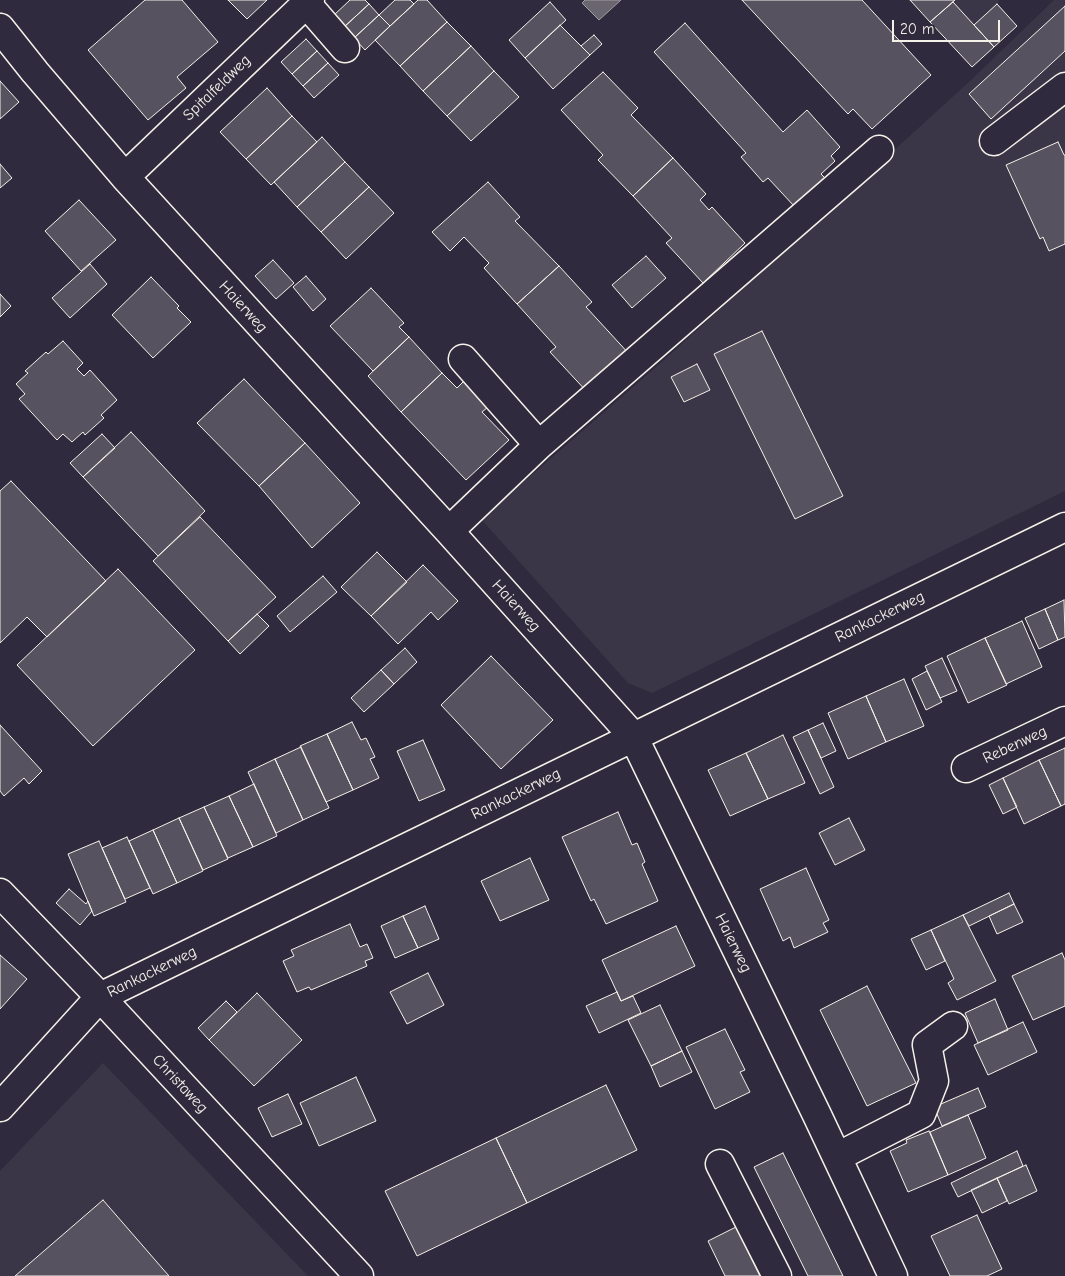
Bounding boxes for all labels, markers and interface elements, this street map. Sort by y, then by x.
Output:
scale bar [895,10,1002,42]
text: 20 m [900,20,934,38]
street label: Spitalfeldweg [179,51,255,125]
street label: Haierweg [215,277,271,337]
street label: Haierweg [488,576,544,636]
street label: Rankackerweg [832,587,928,647]
street label: Rebenweg [980,722,1050,768]
street label: Rankackerweg [468,764,564,824]
street label: Haierweg [710,910,756,976]
street label: Rankackerweg [104,942,200,1002]
street label: Christaweg [148,1051,212,1117]

